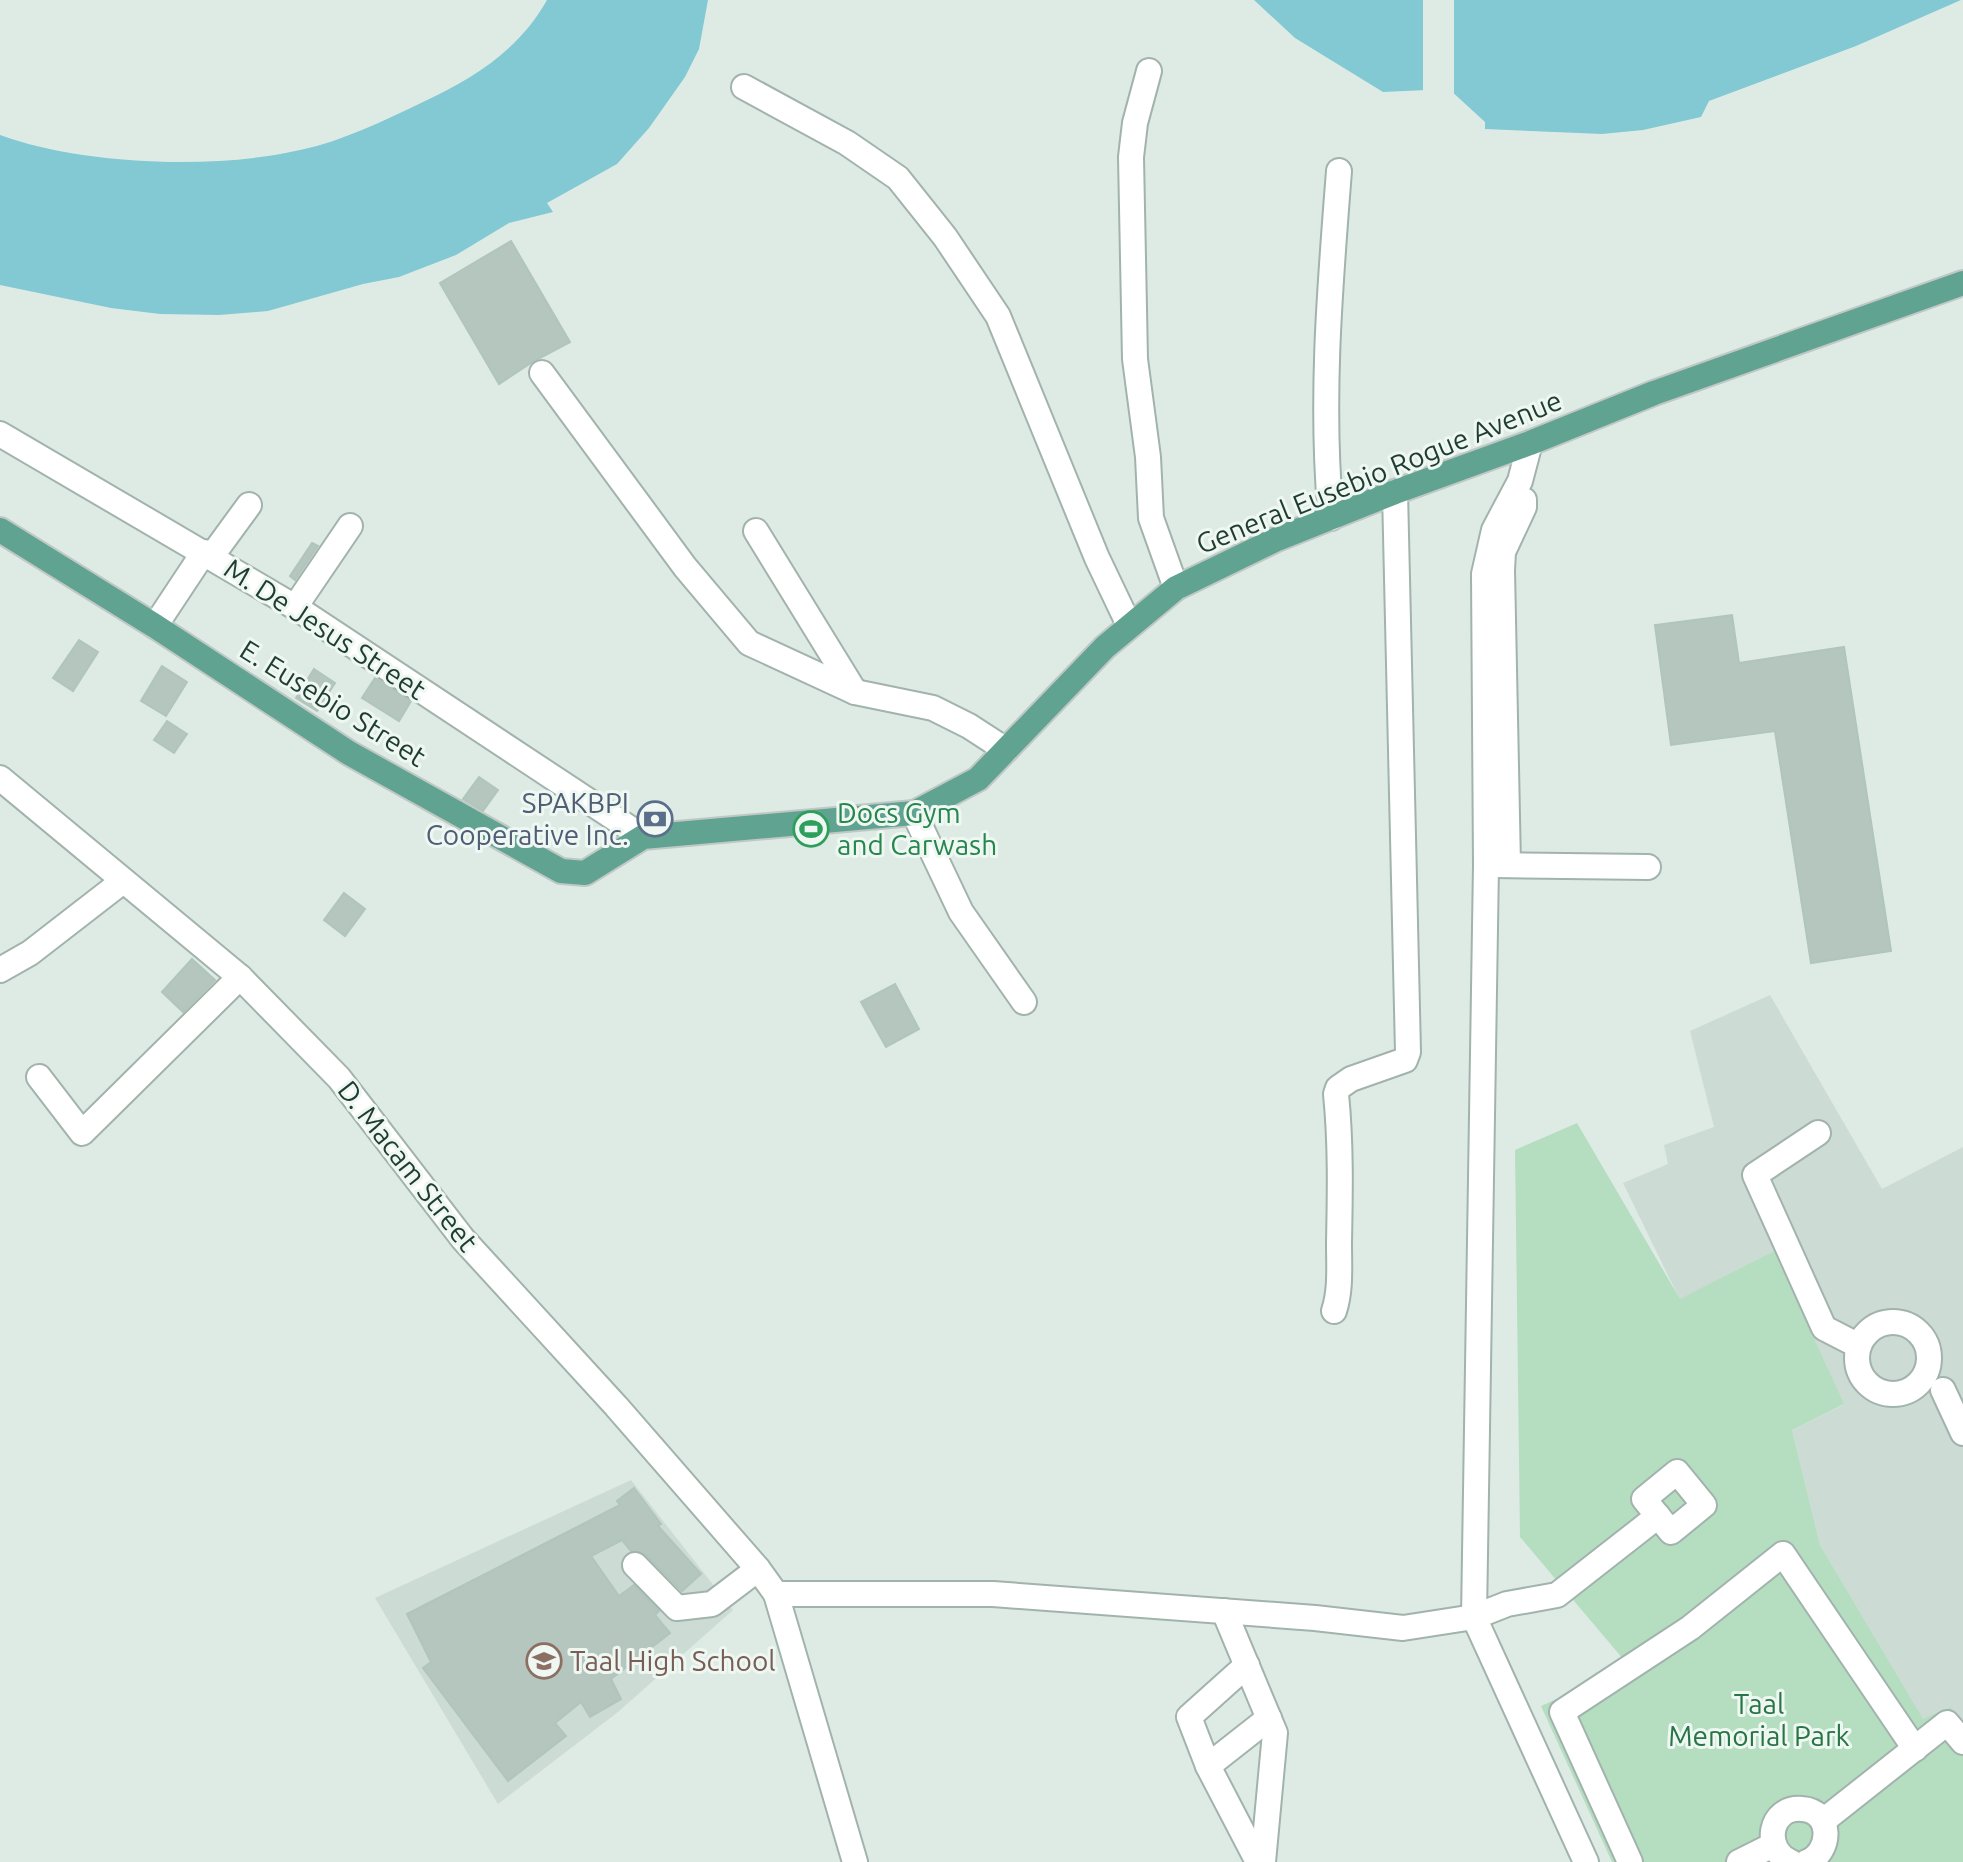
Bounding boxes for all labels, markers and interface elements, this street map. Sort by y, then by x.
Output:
street label: General Eusebio Rogue Avenue [1192,384,1566,559]
street label: M. De Jesus Street [219,552,432,705]
street label: E. Eusebio Street [235,633,432,772]
place label: SPAKBPI Cooperative Inc. [426,787,629,850]
place label: Docs Gym and Carwash [837,797,997,860]
bank icon: SPAKBPI Cooperative Inc. [636,800,674,838]
sports icon: Docs Gym and Carwash [792,810,830,848]
street label: D. Macam Street [332,1075,484,1257]
school or university icon: Taal High School [525,1642,563,1680]
place label: Taal High School [570,1645,776,1676]
park label: Taal Memorial Park [1668,1688,1850,1751]

